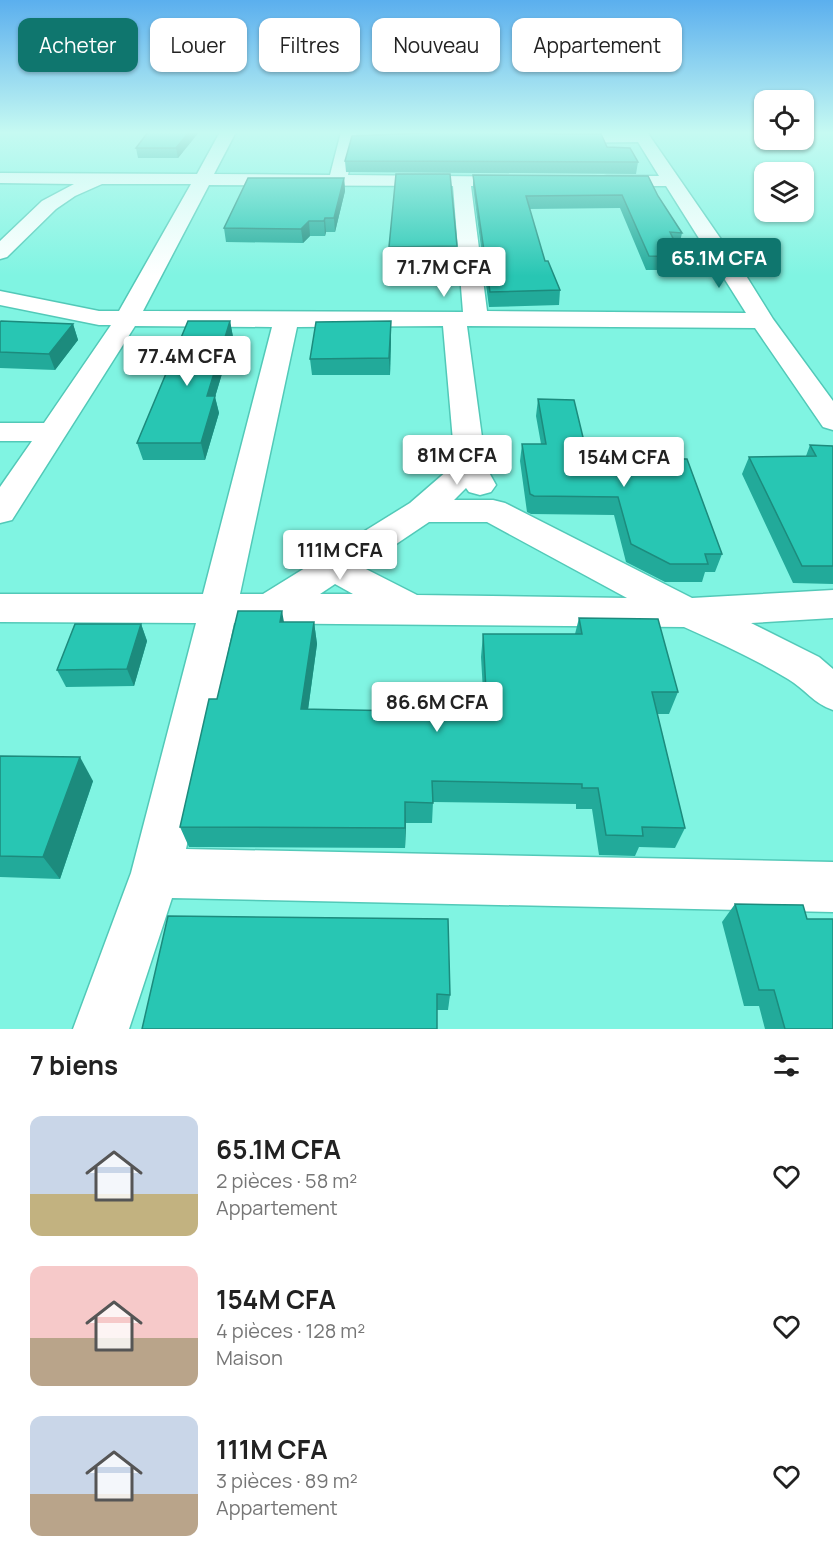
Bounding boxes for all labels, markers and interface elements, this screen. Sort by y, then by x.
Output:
chip: Acheter [18,18,138,72]
chip: Louer [150,18,247,72]
chip: Filtres [259,18,360,72]
chip: Nouveau [372,18,500,72]
chip: Appartement [512,18,682,72]
map controls [754,90,814,222]
button: locate [754,90,814,150]
button: layers [754,162,814,222]
pin: 65.1M CFA [650,238,788,289]
text: 65.1M CFA [671,244,767,271]
pin: 71.7M CFA [375,247,513,298]
text: 71.7M CFA [397,253,491,280]
pin: 77.4M CFA [118,336,256,387]
text: 77.4M CFA [138,342,236,369]
pin: 81M CFA [402,435,512,486]
pin: 154M CFA [562,437,686,488]
text: 81M CFA [417,441,497,468]
text: 154M CFA [578,443,670,470]
pin: 111M CFA [278,530,402,581]
text: 111M CFA [297,536,383,563]
pin: 86.6M CFA [368,682,506,733]
text: 86.6M CFA [386,688,488,715]
text: 7 biens [30,1047,118,1083]
icon: filters [770,1049,803,1082]
text: 65.1M CFA [216,1131,341,1167]
icon: home [78,1140,150,1212]
icon: heart [770,1160,803,1193]
text: 2 pièces · 58 m² [216,1167,357,1194]
text: Appartement [216,1194,338,1221]
text: 154M CFA [216,1281,336,1317]
icon: home [78,1290,150,1362]
icon: heart [770,1310,803,1343]
text: 4 pièces · 128 m² [216,1317,365,1344]
text: Maison [216,1344,283,1371]
text: 111M CFA [216,1431,328,1467]
icon: home [78,1440,150,1512]
icon: heart [770,1460,803,1493]
text: 3 pièces · 89 m² [216,1467,358,1494]
text: Appartement [216,1494,338,1521]

